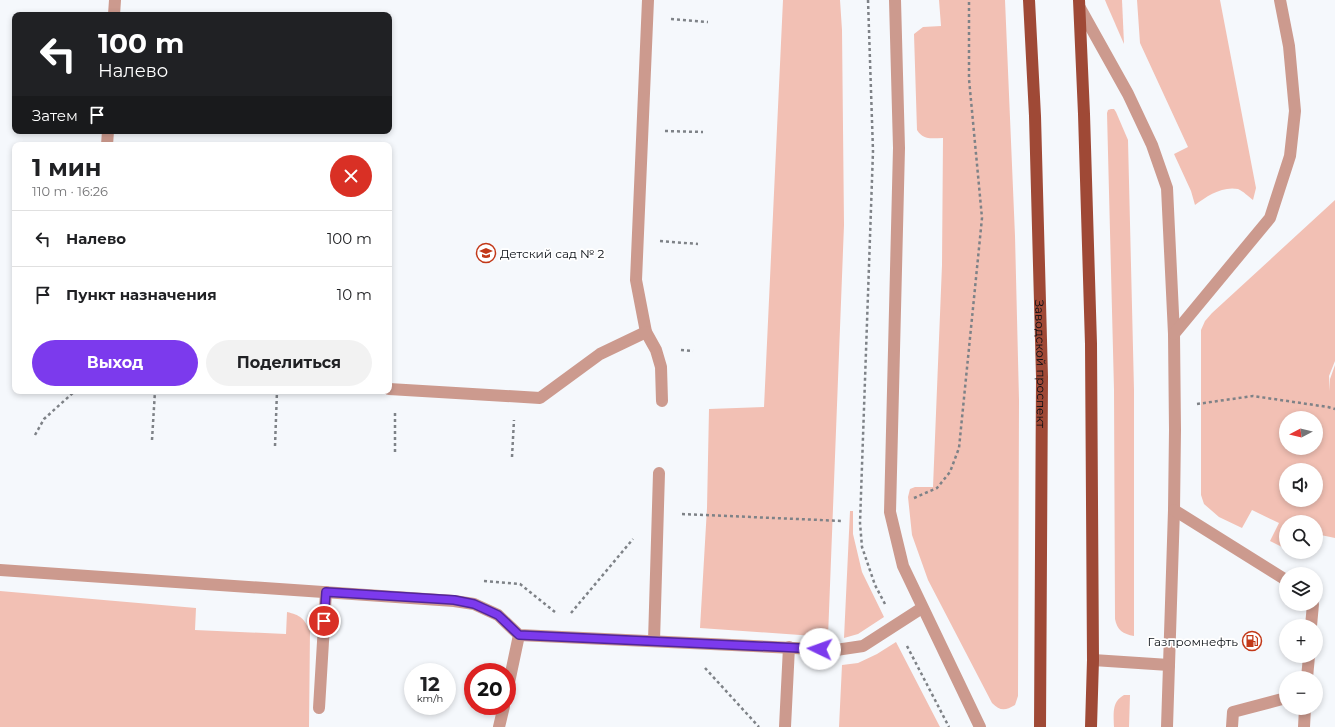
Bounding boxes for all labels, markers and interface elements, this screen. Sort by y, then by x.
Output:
text: 100 m [98,26,184,60]
icon: left [32,28,84,80]
text: Налево [98,60,168,82]
icon: arrive [86,104,108,126]
text: Затем [32,106,78,125]
text: 1 мин [32,153,101,182]
button: close [330,155,372,197]
text: 110 m · 16:26 [32,183,108,199]
icon: left [32,228,54,250]
text: Налево [66,229,126,248]
text: 100 m [327,229,372,248]
school or university icon: Детский сад № 2 [475,242,497,264]
place label: Детский сад № 2 [500,246,605,261]
icon: arrive [32,284,54,306]
text: Пункт назначения [66,285,217,304]
text: 10 m [337,285,372,304]
street label: Заводской проспект [1032,299,1050,428]
button: Выход [32,340,198,386]
button: Поделиться [206,340,372,386]
north arrow [1279,411,1323,455]
map controls [1279,411,1323,715]
button: sound [1279,463,1323,507]
button: search [1279,515,1323,559]
button: layers [1279,567,1323,611]
pin [307,604,341,638]
icon: arrive [313,610,335,632]
button: + [1279,619,1323,663]
position arrow [799,628,841,670]
fuel station icon: Газпромнефть [1241,630,1263,652]
place label: Газпромнефть [1148,634,1238,649]
speed limit sign: 20 [464,663,516,715]
button: − [1279,671,1323,715]
text: 12 [420,672,440,696]
text: km/h [417,692,443,705]

